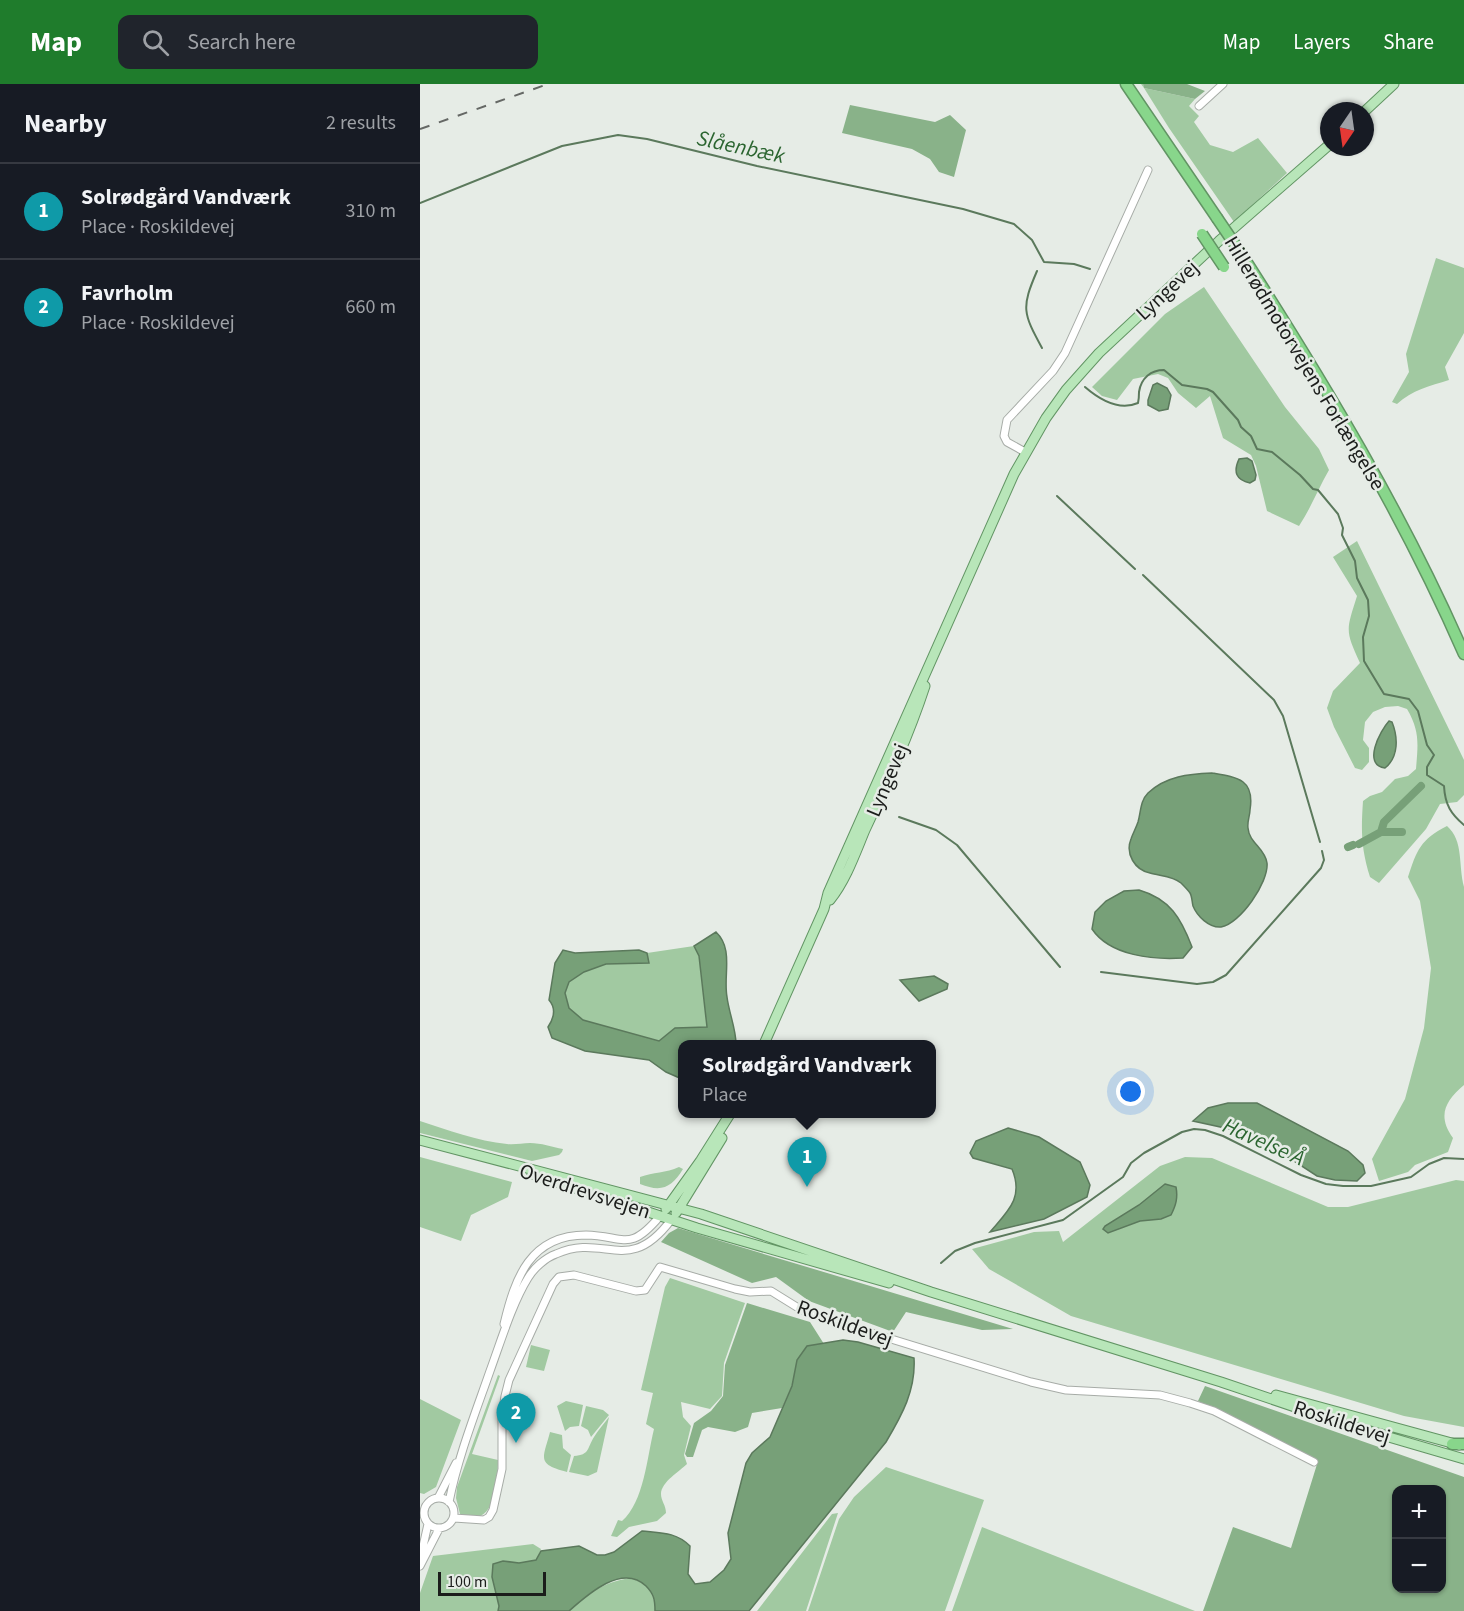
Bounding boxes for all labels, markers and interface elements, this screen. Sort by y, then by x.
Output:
search box [118,15,538,69]
text: Map [30,22,82,62]
icon: search [139,26,172,59]
text: Search here [187,26,296,58]
text: Map [1223,27,1260,57]
text: Layers [1293,27,1350,57]
text: Share [1383,27,1434,57]
north arrow [1320,102,1374,156]
text: Nearby [24,105,107,142]
text: 2 results [326,109,396,137]
water label: Slåenbæk [694,122,788,172]
text: Solrødgård Vandværk [81,181,291,213]
text: 1 [38,197,49,225]
text: 310 m [346,197,396,225]
text: Place · Roskildevej [81,213,235,241]
street label: Hillerødmotorvejens Forlængelse [1217,230,1393,496]
street label: Lyngevej [1129,253,1205,327]
text: Favrholm [81,277,173,309]
text: 2 [38,293,49,321]
text: 660 m [346,293,396,321]
text: Place · Roskildevej [81,309,235,337]
street label: Lyngevej [858,739,916,821]
popup [678,1040,936,1118]
text: Solrødgård Vandværk [702,1049,912,1081]
your location [1116,1077,1145,1106]
text: Place [702,1081,747,1109]
water label: Havelse Å [1218,1110,1310,1174]
pin: 1 [788,1138,826,1187]
street label: Overdrevsvejen [516,1156,654,1226]
street label: Roskildevej [793,1292,897,1354]
street label: Roskildevej [1290,1392,1394,1452]
pin: 2 [496,1394,536,1443]
map controls [1392,1485,1446,1593]
button: + [1392,1485,1446,1539]
button: − [1392,1539,1446,1593]
scale bar [438,1569,546,1596]
text: 100 m [447,1571,487,1593]

